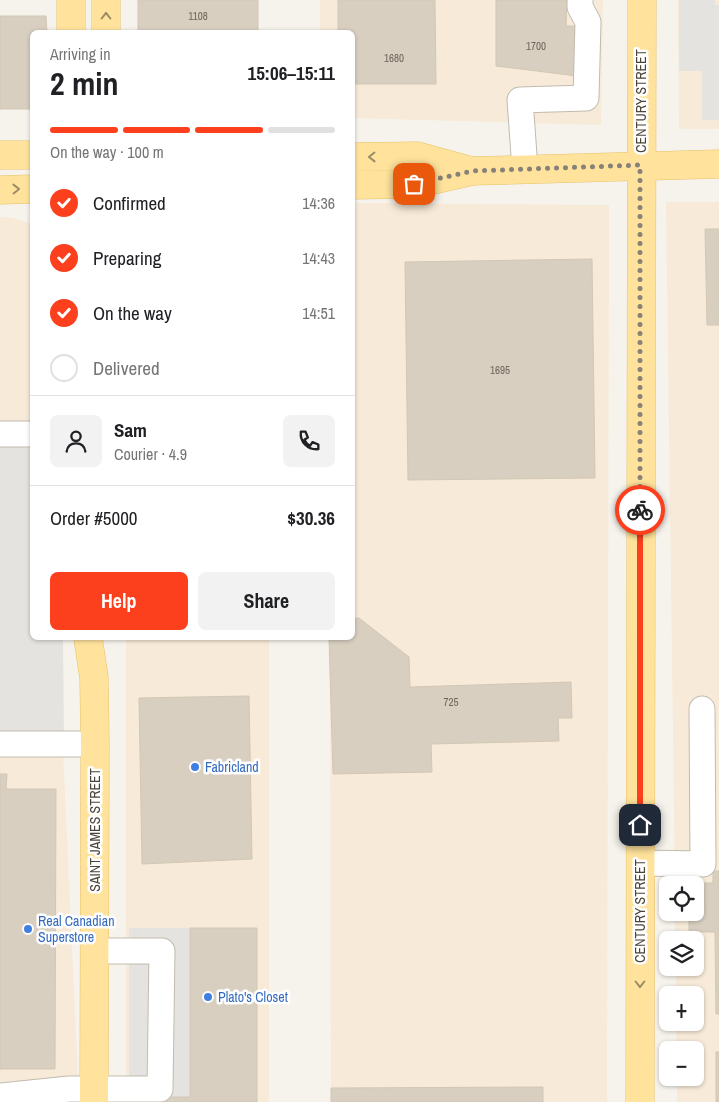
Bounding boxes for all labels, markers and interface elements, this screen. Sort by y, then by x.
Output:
house number: 1108 [188,9,208,23]
one-way arrow [101,12,111,20]
house number: 1700 [526,39,546,53]
text: Arriving in [50,43,111,65]
street label: CENTURY STREET [632,49,650,153]
house number: 1680 [384,51,404,65]
text: 15:06–15:11 [248,60,335,86]
text: 2 min [50,62,119,105]
text: On the way · 100 m [50,141,164,163]
one-way arrow [368,152,376,162]
pin [393,163,435,205]
icon: bag [400,170,428,198]
one-way arrow [13,184,21,194]
icon: check [50,189,78,217]
text: Confirmed [93,190,166,216]
text: 14:36 [302,192,335,214]
icon: check [50,244,78,272]
text: Preparing [93,245,161,271]
text: 14:43 [302,247,335,269]
icon: check [50,299,78,327]
text: On the way [93,300,172,326]
text: 14:51 [302,302,335,324]
text: Delivered [93,355,160,381]
house number: 1695 [490,363,510,377]
button: person [50,415,102,467]
button: phone [283,415,335,467]
text: Sam [114,417,147,443]
text: Courier · 4.9 [114,443,187,465]
courier [615,485,665,535]
icon: bike [626,496,654,524]
text: Order #5000 [50,505,137,531]
text: $30.36 [287,505,335,531]
button: Help [50,572,188,630]
button: Share [198,572,335,630]
house number: 725 [443,695,459,709]
place label: Fabricland [205,758,259,776]
marker: Fabricland [189,761,201,773]
street label: SAINT JAMES STREET [86,768,104,892]
pin [619,804,661,846]
icon: home [626,811,654,839]
street label: CENTURY STREET [631,859,649,963]
map controls [659,876,704,1086]
button: locate [659,876,704,921]
place label: Real Canadian Superstore [38,912,115,946]
marker: Real Canadian Superstore [22,923,34,935]
button: layers [659,931,704,976]
one-way arrow [635,980,645,988]
button: + [659,986,704,1031]
place label: Plato's Closet [218,988,288,1006]
marker: Plato's Closet [202,991,214,1003]
button: − [659,1041,704,1086]

